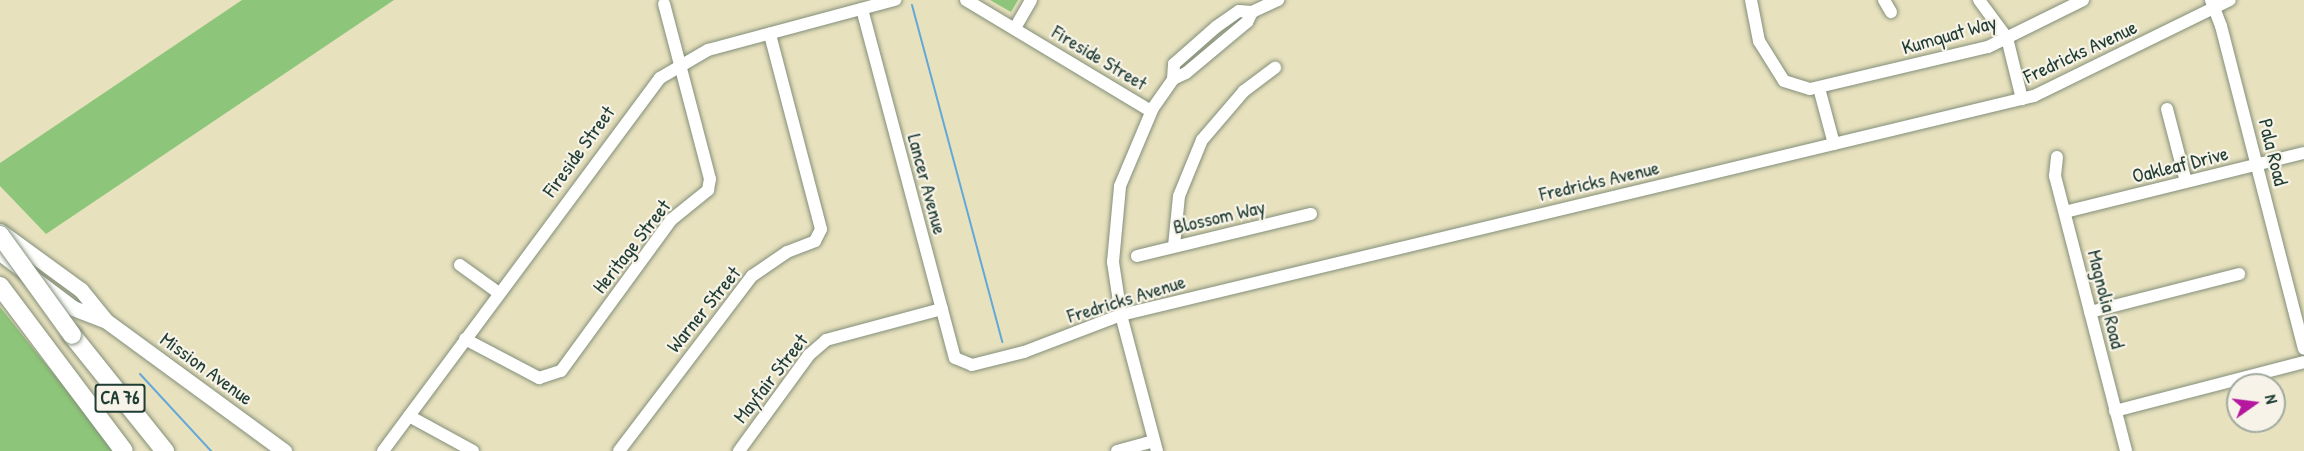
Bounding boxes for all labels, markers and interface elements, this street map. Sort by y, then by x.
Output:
street label: Kumquat Way [1899,9,1999,59]
street label: Fredricks Avenue [2020,14,2140,88]
street label: Fireside Street [1048,19,1152,95]
street label: Fireside Street [537,101,619,201]
street label: Pala Road [2254,116,2294,188]
street label: Lancer Avenue [903,131,953,237]
street label: Oakleaf Drive [2130,141,2230,187]
street label: Fredricks Avenue [1537,155,1661,205]
street label: Heritage Street [587,194,675,298]
street label: Blossom Way [1171,194,1267,238]
street label: Magnolia Road [2083,247,2131,351]
street label: Warner Street [661,261,745,357]
street label: Fredricks Avenue [1064,269,1188,327]
street label: Mission Avenue [156,326,258,410]
street label: Mayfair Street [728,329,812,427]
north arrow [2226,373,2286,433]
road number: CA 76 [94,383,146,413]
text: N [2260,392,2283,406]

